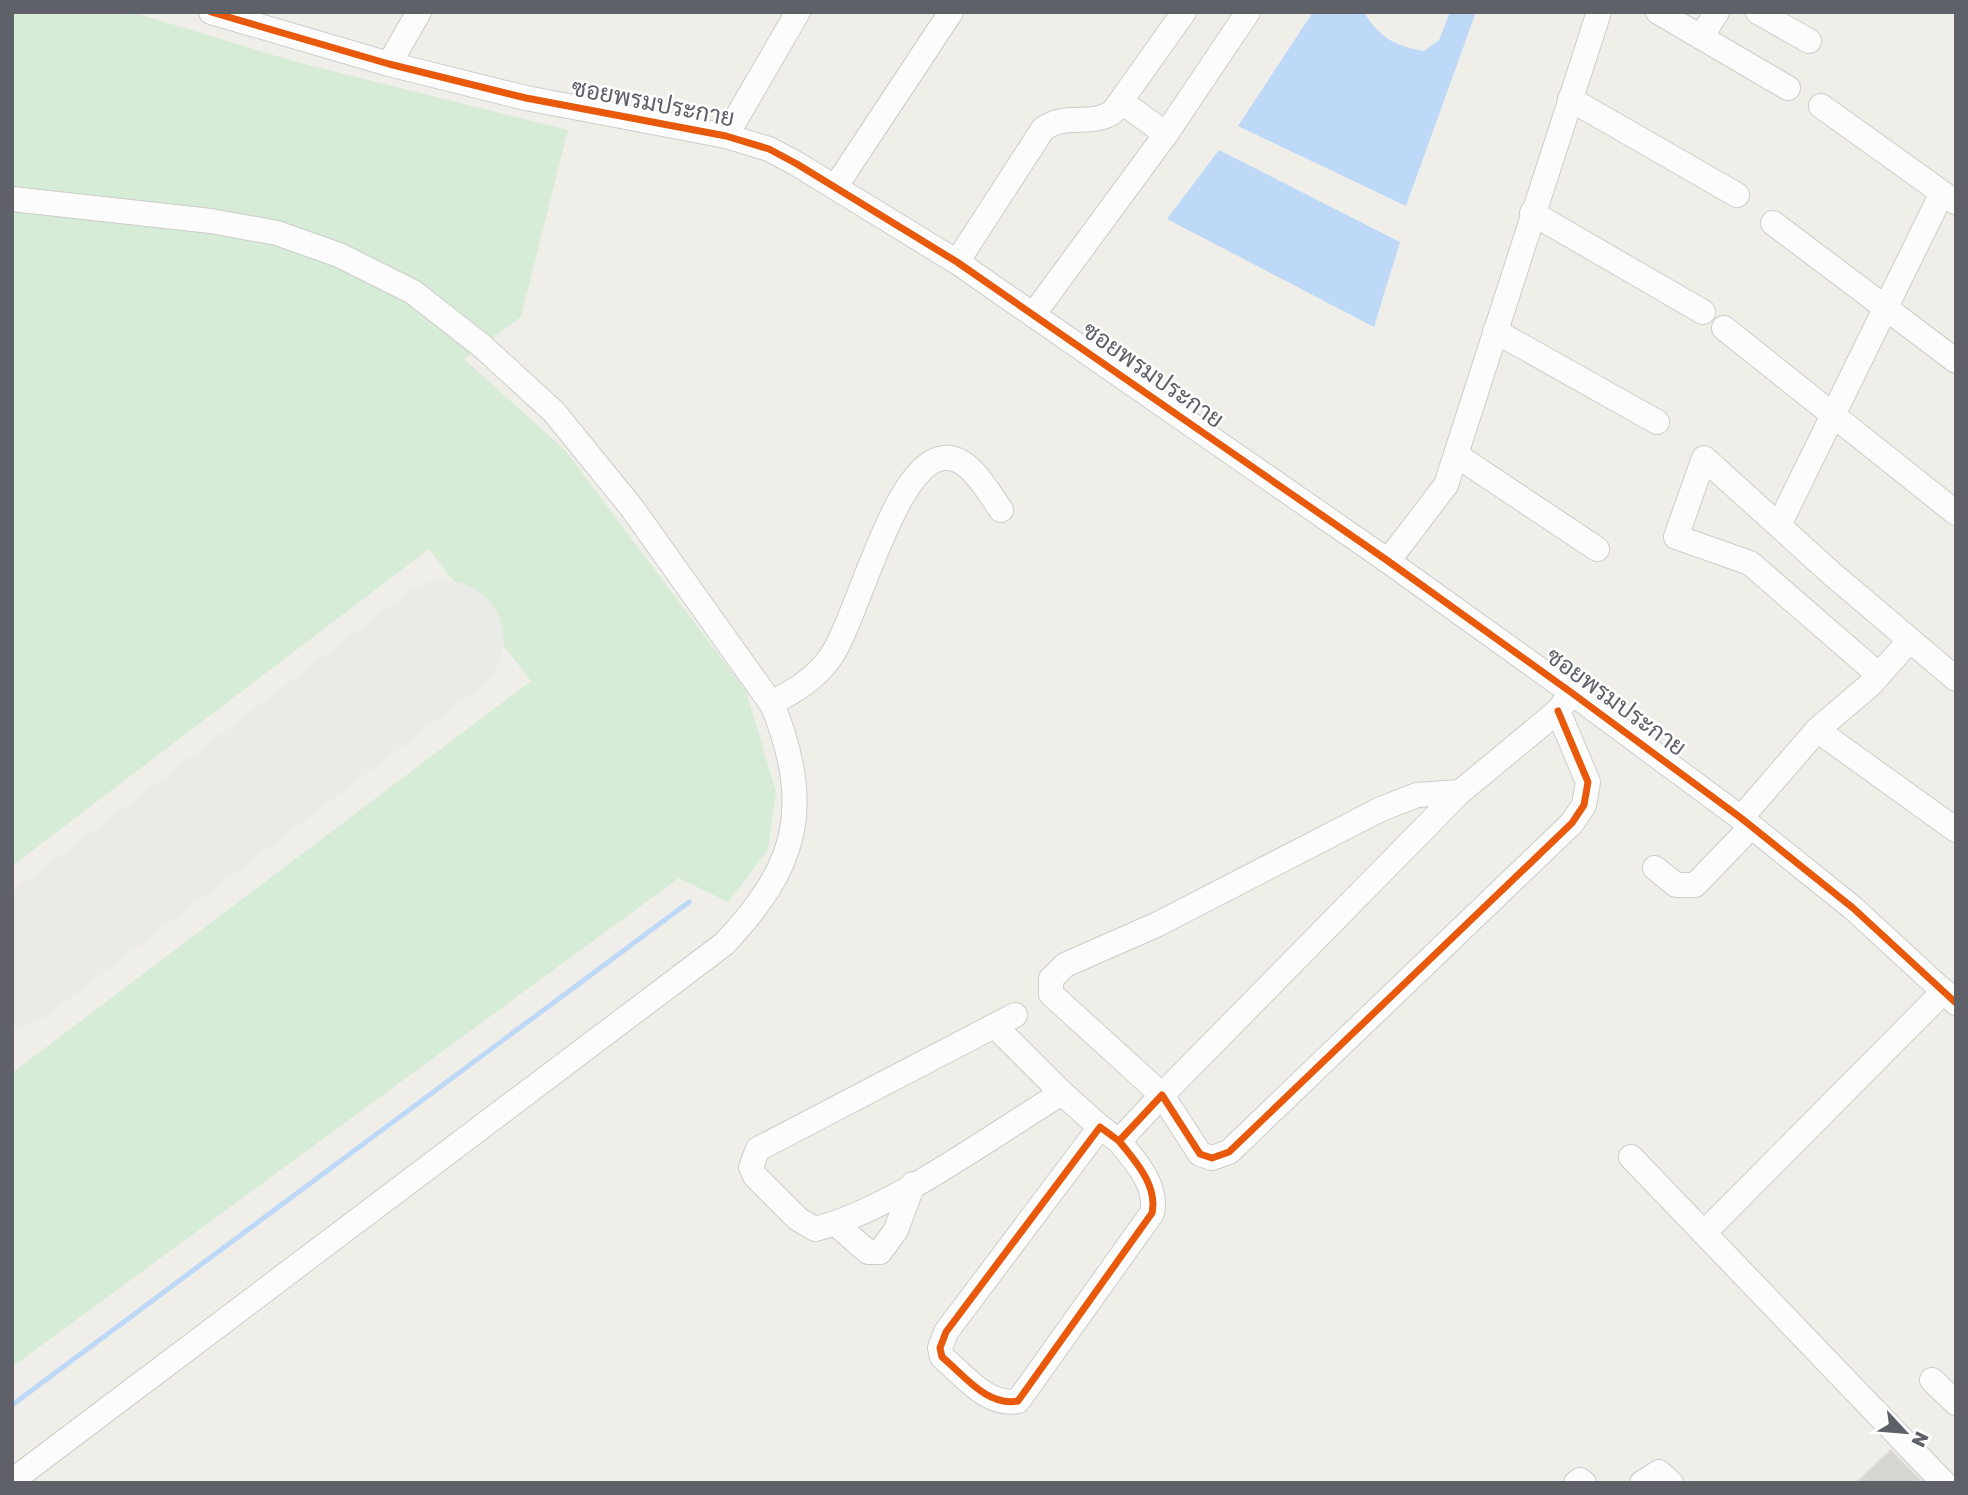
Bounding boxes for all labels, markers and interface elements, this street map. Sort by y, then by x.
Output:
street label: ซอยพรมประกาย [569,71,737,132]
street label: ซอยพรมประกาย [1078,314,1230,433]
street label: ซอยพรมประกาย [1541,640,1692,761]
north arrow [1870,1397,1940,1467]
text: N [1907,1428,1934,1451]

